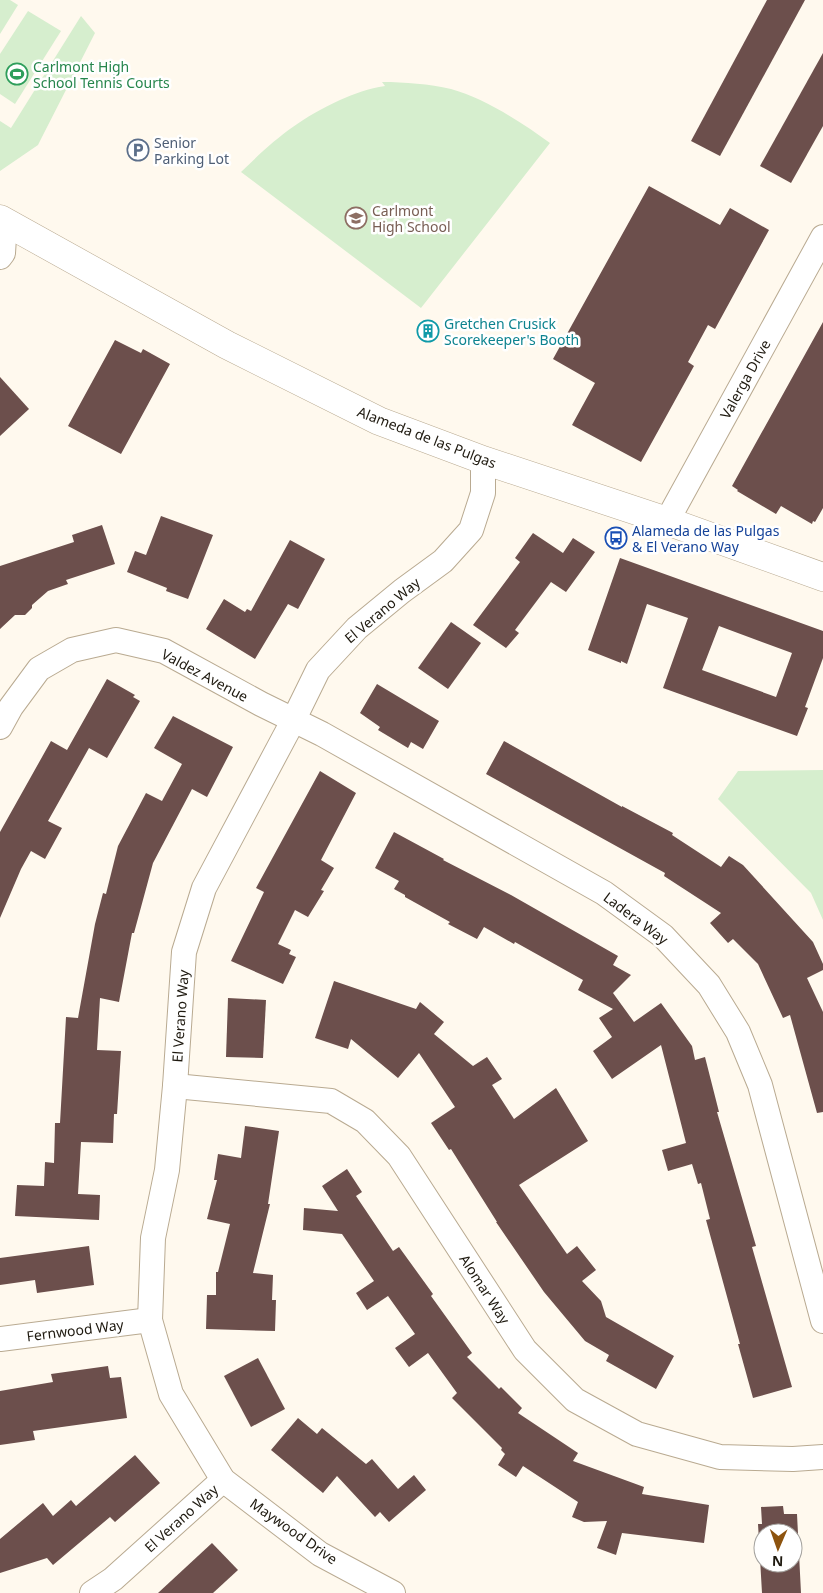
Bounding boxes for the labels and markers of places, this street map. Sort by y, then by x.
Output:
place label: Carlmont High School Tennis Courts [33,57,170,92]
sports icon: Carlmont High School Tennis Courts [5,62,29,86]
place label: Senior Parking Lot [154,133,229,168]
parking icon: Senior Parking Lot [126,138,150,162]
place label: Carlmont High School [372,201,451,236]
school or university icon: Carlmont High School [344,206,368,230]
place label: Gretchen Crusick Scorekeeper's Booth [444,314,579,349]
building icon: Gretchen Crusick Scorekeeper's Booth [416,319,440,343]
place label: Alameda de las Pulgas & El Verano Way [632,521,780,556]
bus stop icon: Alameda de las Pulgas & El Verano Way [604,526,628,550]

